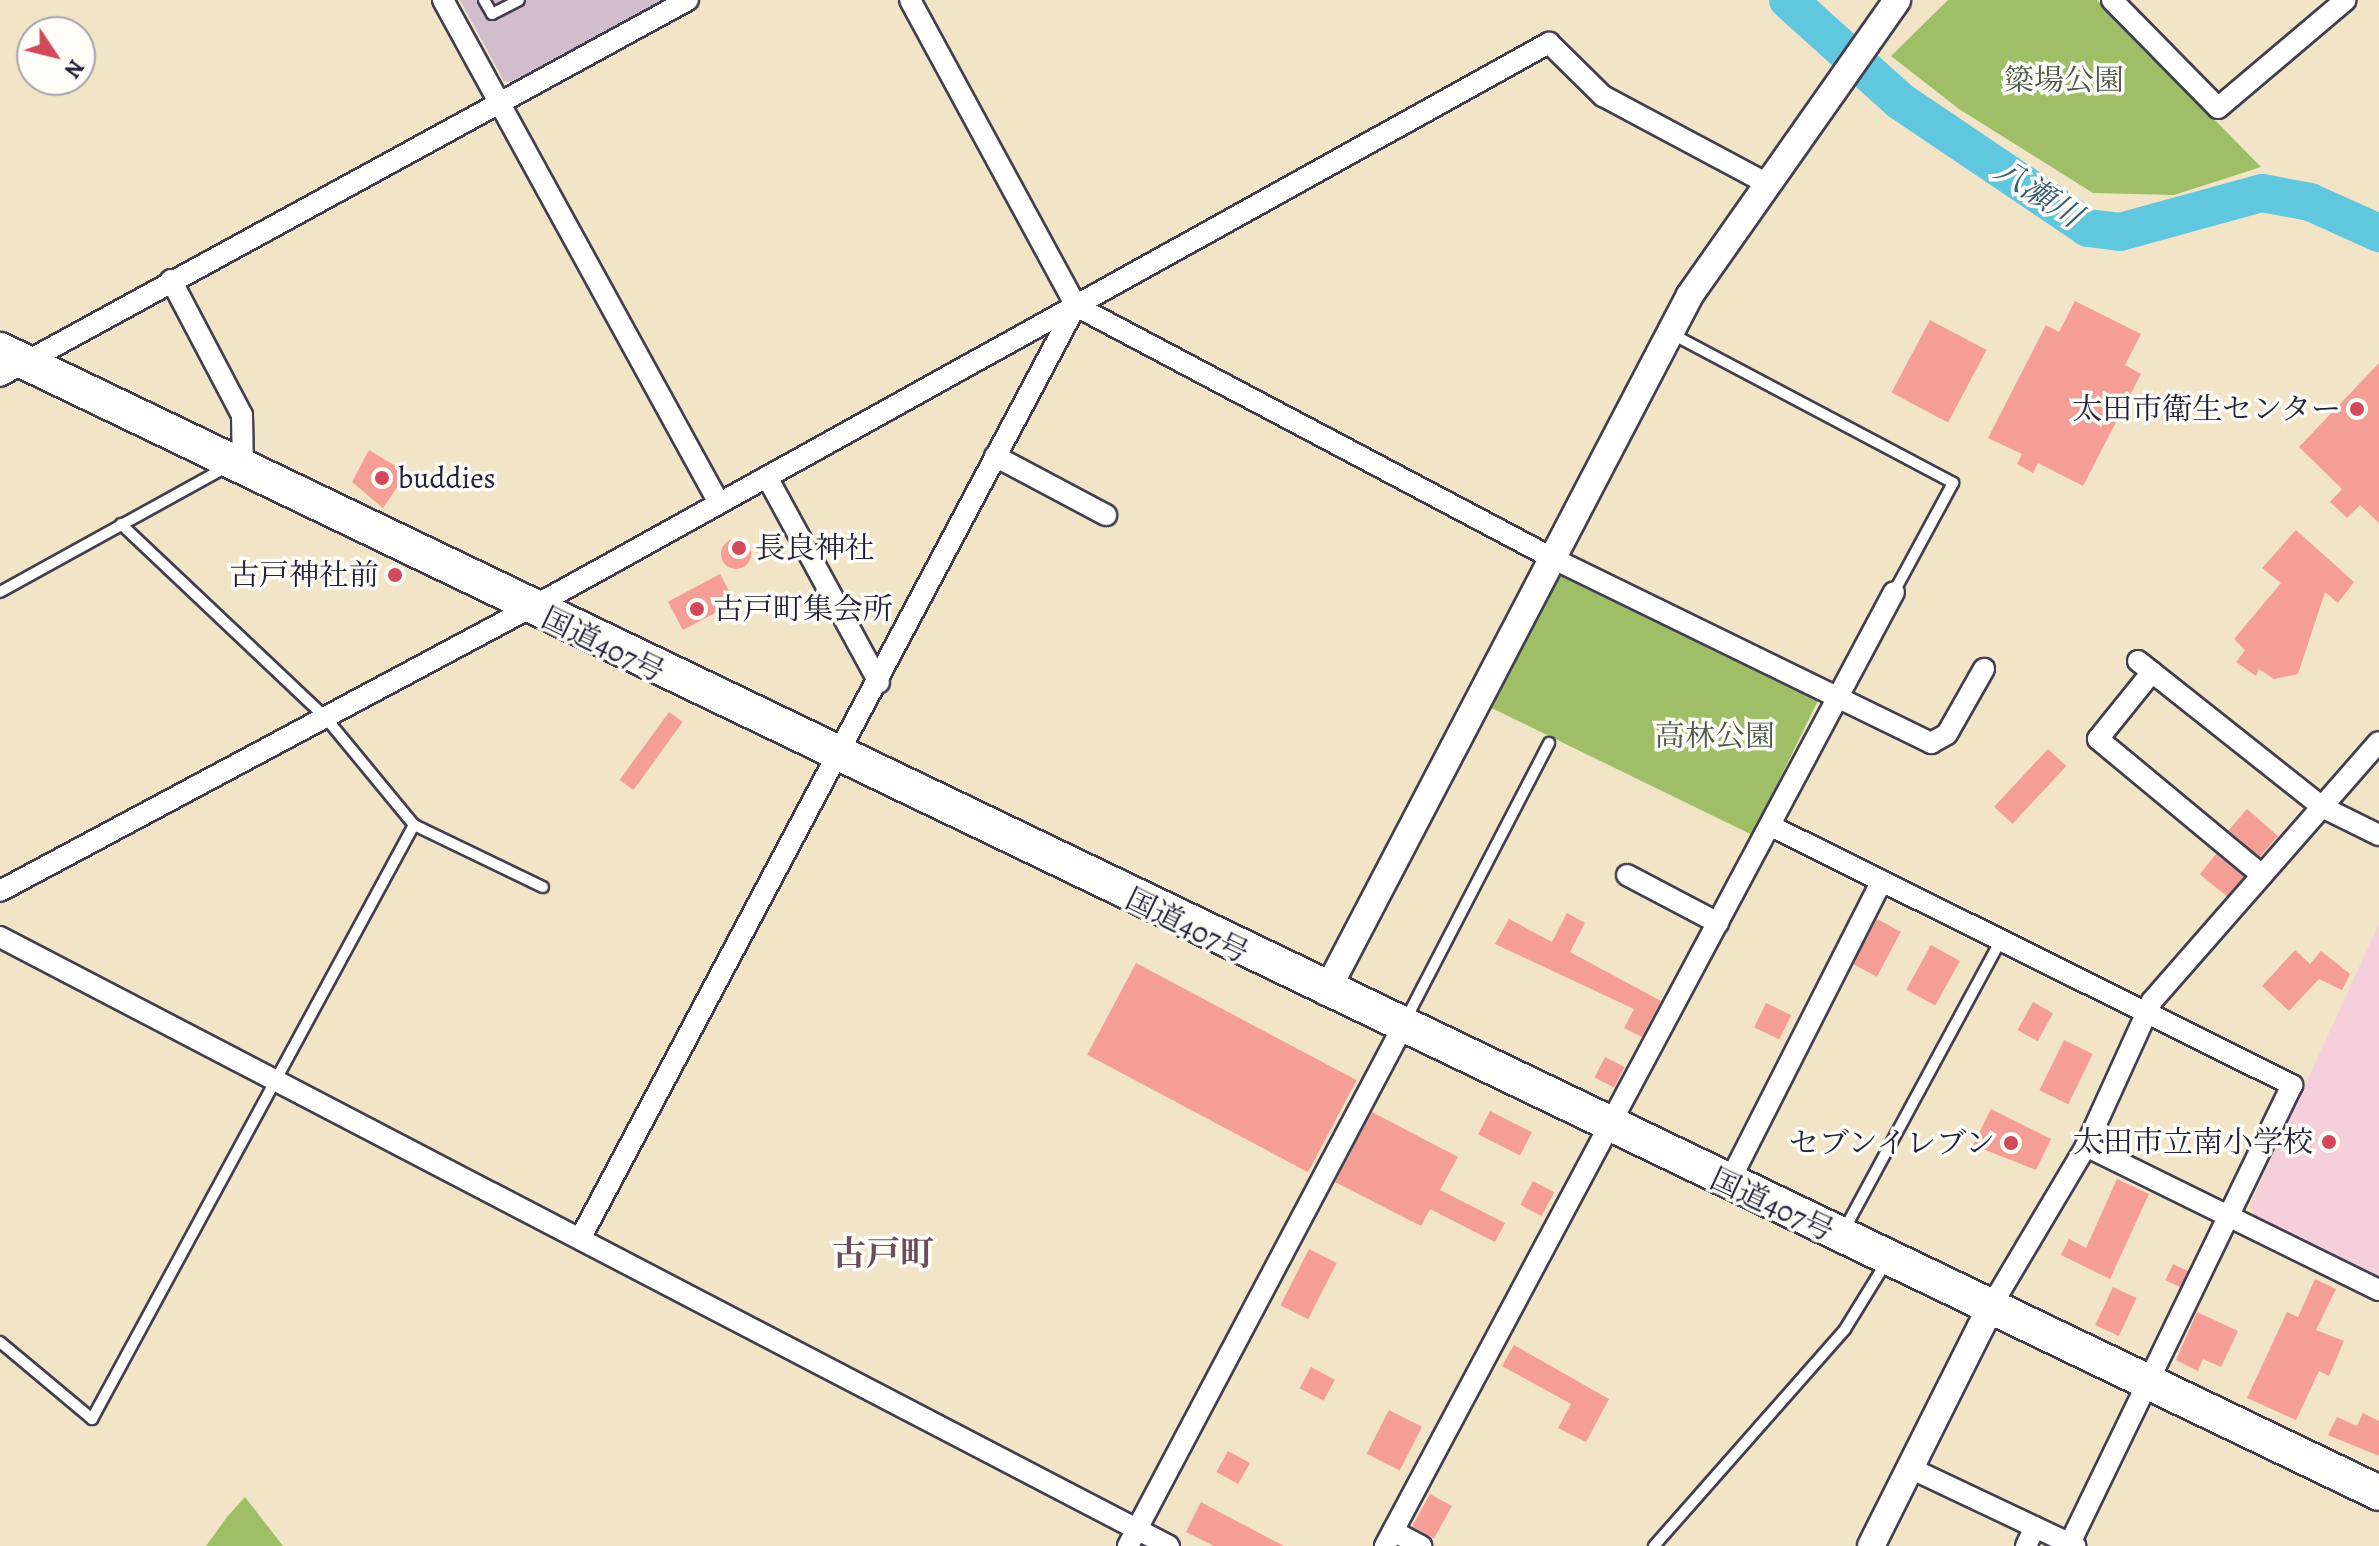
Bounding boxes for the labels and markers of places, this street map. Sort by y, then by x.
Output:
place label: 太田市衛生センター [2071,391,2341,427]
marker: 太田市衛生センター [2348,400,2366,418]
place label: buddies [398,460,496,496]
marker: buddies [373,469,391,487]
place label: 長良神社 [755,530,875,566]
marker: 長良神社 [730,539,748,557]
place label: 古戸神社前 [229,557,379,593]
marker: 古戸神社前 [386,566,404,584]
place label: 古戸町集会所 [713,591,893,627]
marker: 古戸町集会所 [688,600,706,618]
place label: 太田市立南小学校 [2073,1124,2313,1160]
place label: セブンイレブン [1785,1125,1995,1161]
marker: 太田市立南小学校 [2320,1133,2338,1151]
marker: セブンイレブン [2002,1134,2020,1152]

